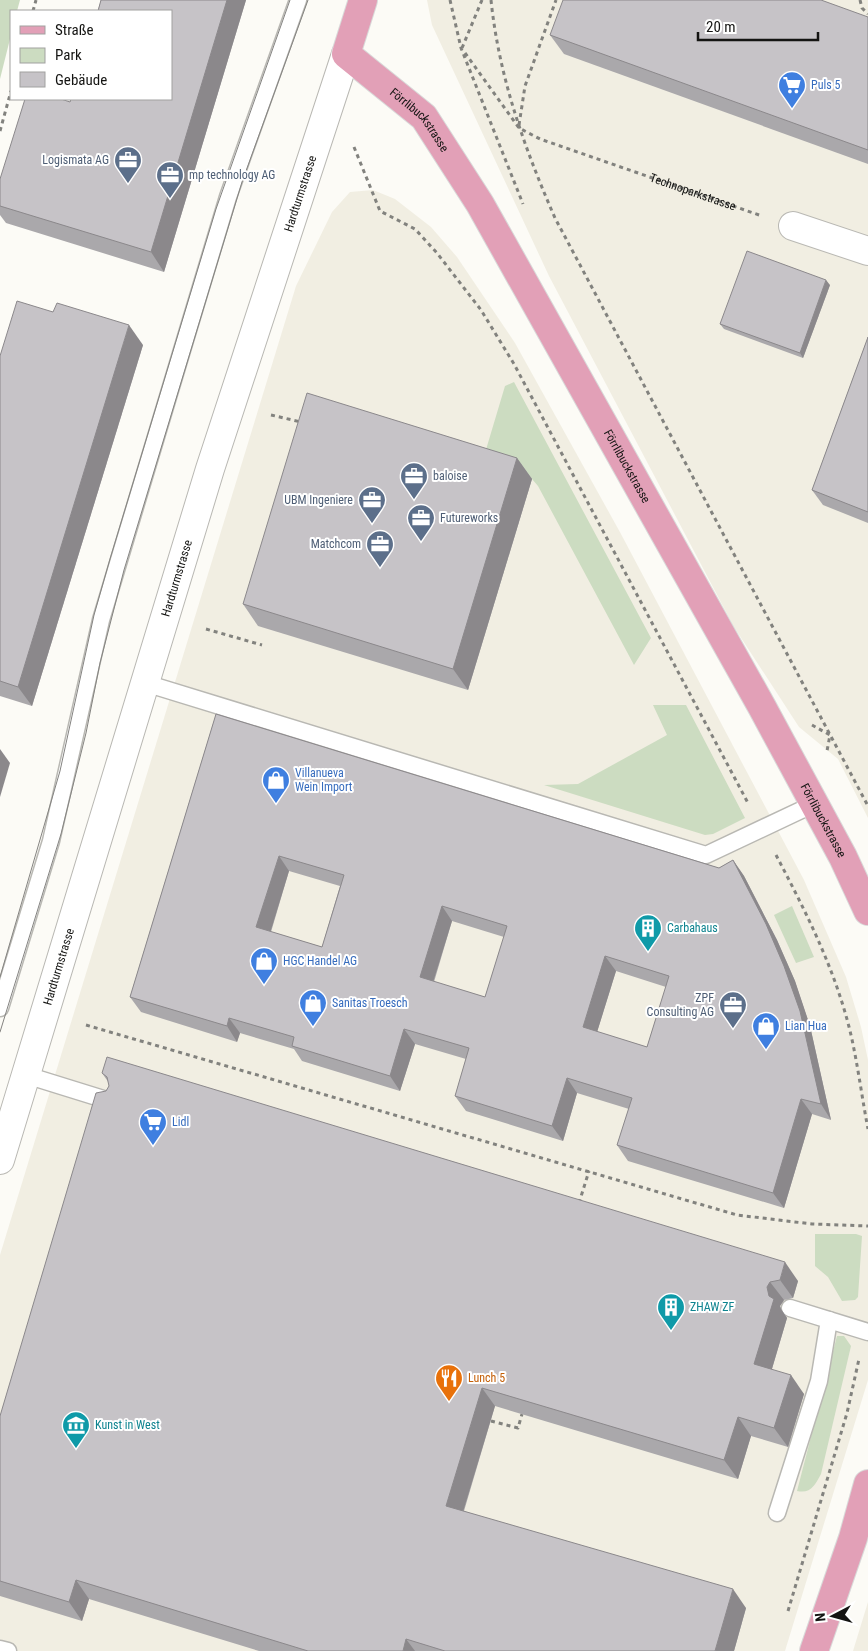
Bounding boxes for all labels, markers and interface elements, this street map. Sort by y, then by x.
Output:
legend [10,10,172,100]
scale bar [698,10,818,42]
text: 20 m [706,18,736,36]
text: Straße [55,21,94,39]
text: Park [55,46,82,64]
supermarket icon: Puls 5 [777,70,807,109]
text: Gebäude [55,71,107,89]
place label: Puls 5 [811,78,840,92]
street label: Förrlibuckstrasse [387,85,452,155]
office icon: Logismata AG [113,145,143,184]
place label: Logismata AG [42,153,109,167]
street label: Hardturmstrasse [281,153,319,234]
office icon: mp technology AG [155,160,185,199]
place label: mp technology AG [189,168,275,182]
street label: Technoparkstrasse [648,171,738,214]
street label: Förrlibuckstrasse [601,427,653,506]
office icon: baloise [399,461,429,500]
place label: baloise [433,469,468,483]
office icon: UBM Ingeniere [357,485,387,524]
place label: UBM Ingeniere [284,493,353,507]
office icon: Futureworks [406,503,436,542]
place label: Futureworks [440,511,498,525]
office icon: Matchcom [365,529,395,568]
place label: Matchcom [311,537,361,551]
street label: Hardturmstrasse [159,538,195,618]
shop icon: Villanueva Wein Import [261,765,291,804]
place label: Villanueva Wein Import [295,766,353,794]
street label: Förrlibuckstrasse [798,781,849,860]
building icon: Carbahaus [633,913,663,952]
place label: Carbahaus [667,921,718,935]
street label: Hardturmstrasse [40,926,77,1007]
shop icon: HGC Handel AG [249,946,279,985]
place label: HGC Handel AG [283,954,357,968]
shop icon: Sanitas Troesch [298,988,328,1027]
office icon: ZPF Consulting AG [718,990,748,1029]
place label: ZPF Consulting AG [647,991,714,1019]
place label: Sanitas Troesch [332,996,408,1010]
shop icon: Lian Hua [751,1011,781,1050]
place label: Lian Hua [785,1019,827,1033]
supermarket icon: Lidl [138,1107,168,1146]
place label: Lidl [172,1115,189,1129]
building icon: ZHAW ZF [656,1292,686,1331]
place label: ZHAW ZF [690,1300,735,1314]
restaurant icon: Lunch 5 [434,1363,464,1402]
place label: Lunch 5 [468,1371,505,1385]
museum icon: Kunst in West [61,1410,91,1449]
place label: Kunst in West [95,1418,160,1432]
north arrow [808,1591,858,1641]
text: N [812,1612,828,1622]

